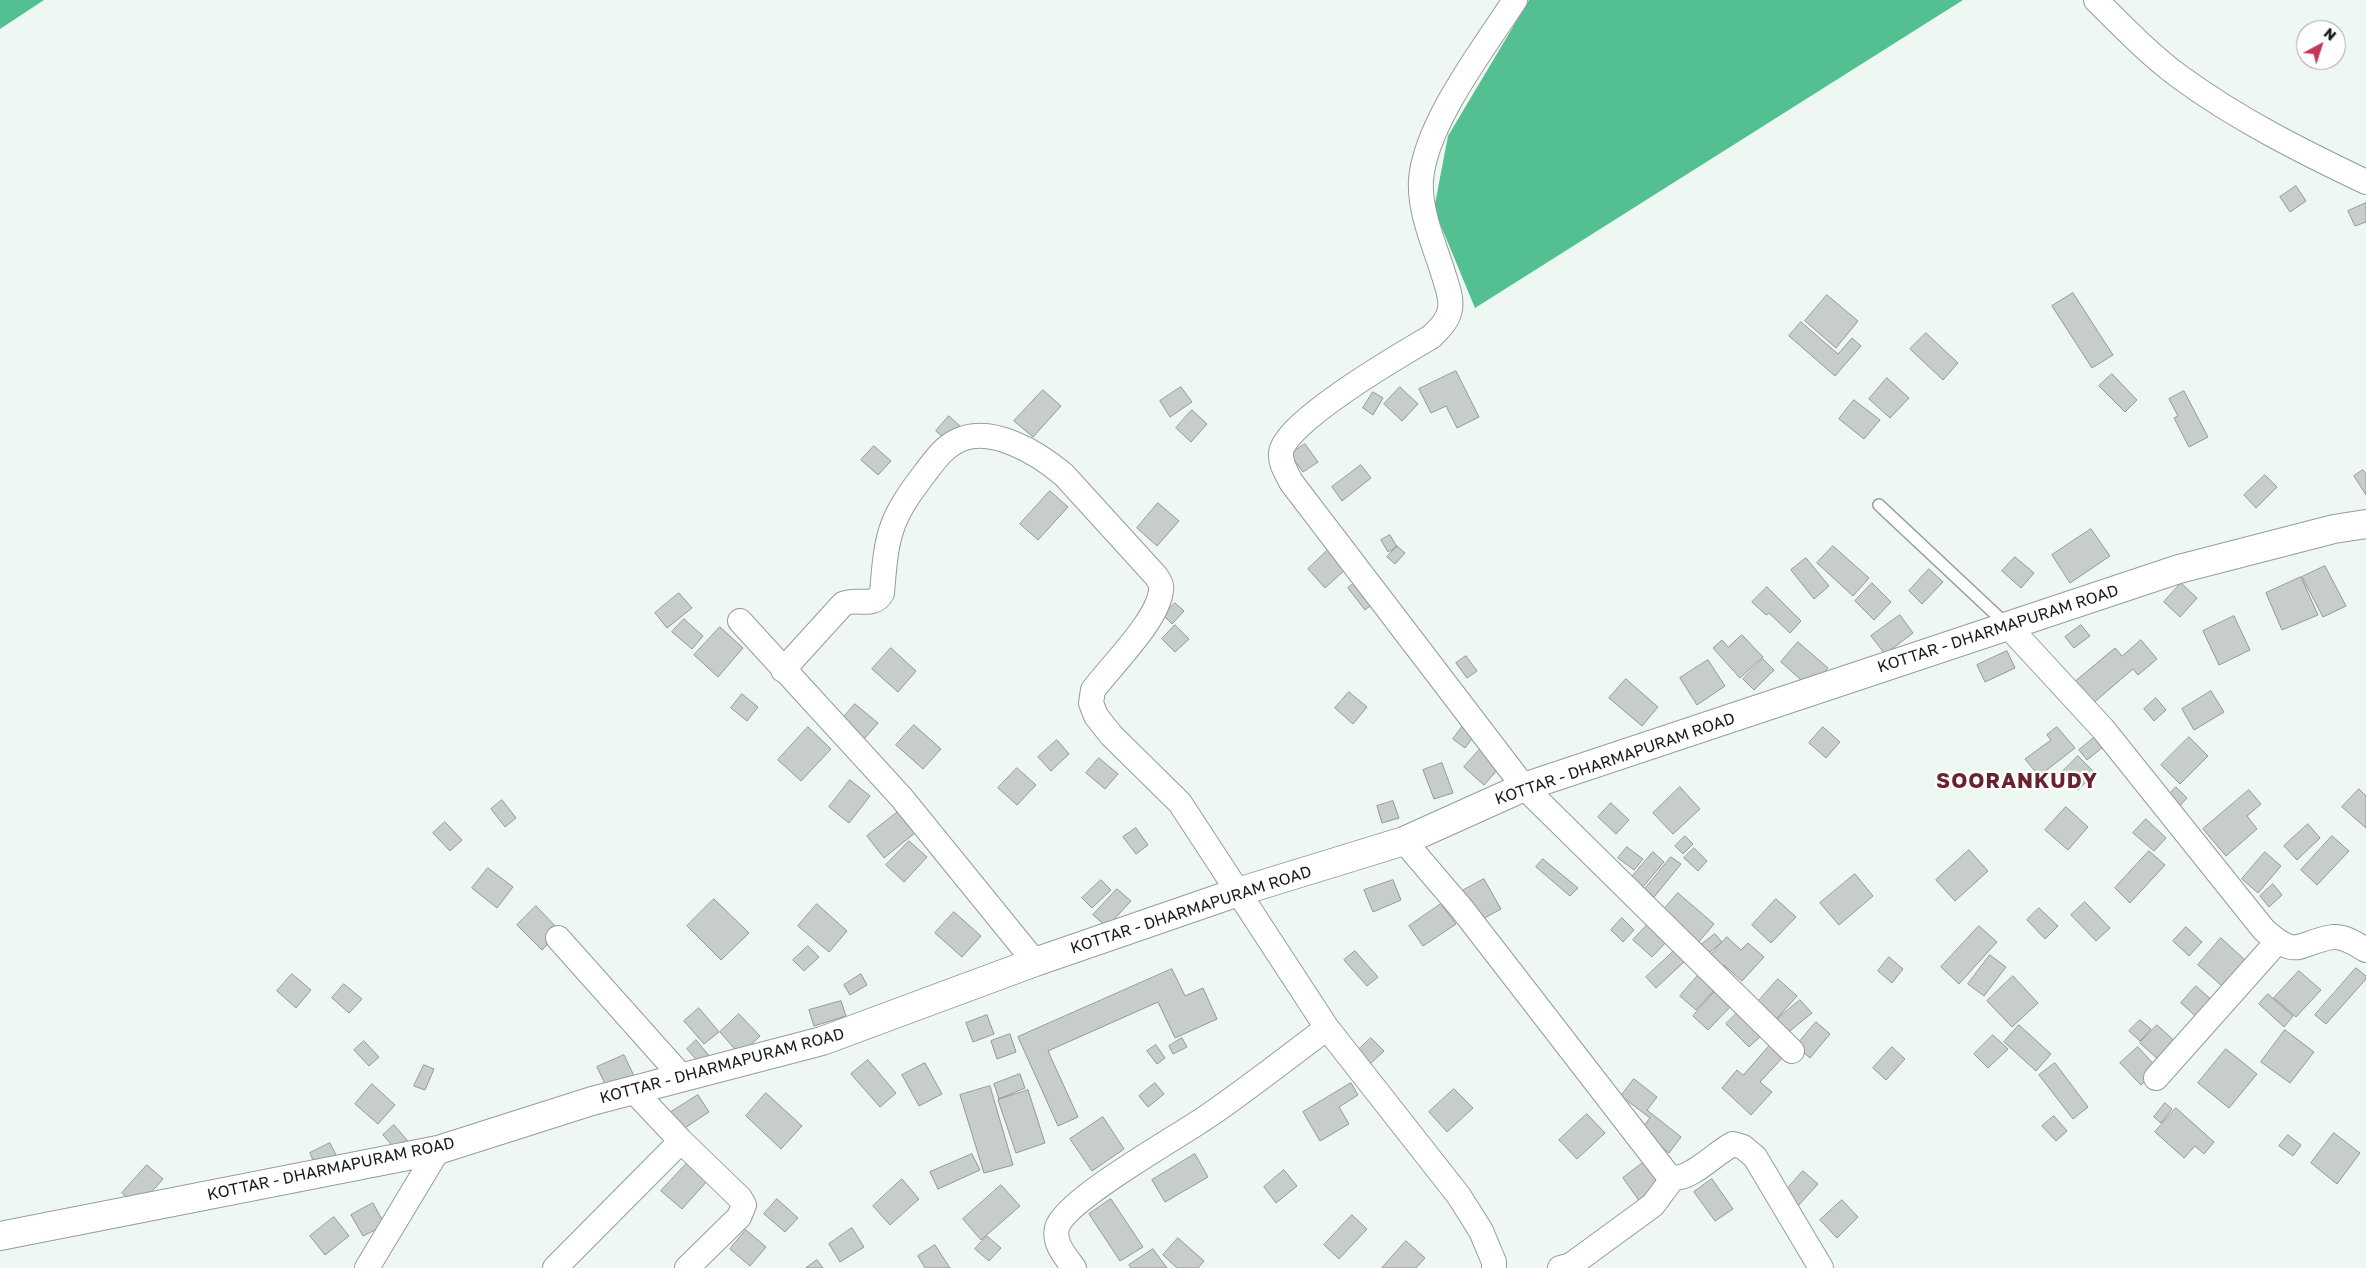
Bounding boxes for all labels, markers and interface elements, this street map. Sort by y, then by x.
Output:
north arrow [2296,20,2346,70]
text: N [2321,24,2340,44]
street label: KOTTAR - DHARMAPURAM ROAD [1875,581,2121,677]
street label: KOTTAR - DHARMAPURAM ROAD [1493,709,1737,809]
district label: SOORANKUDY [1935,768,2099,794]
street label: KOTTAR - DHARMAPURAM ROAD [1068,862,1314,958]
street label: KOTTAR - DHARMAPURAM ROAD [598,1024,846,1108]
street label: KOTTAR - DHARMAPURAM ROAD [206,1133,456,1205]

